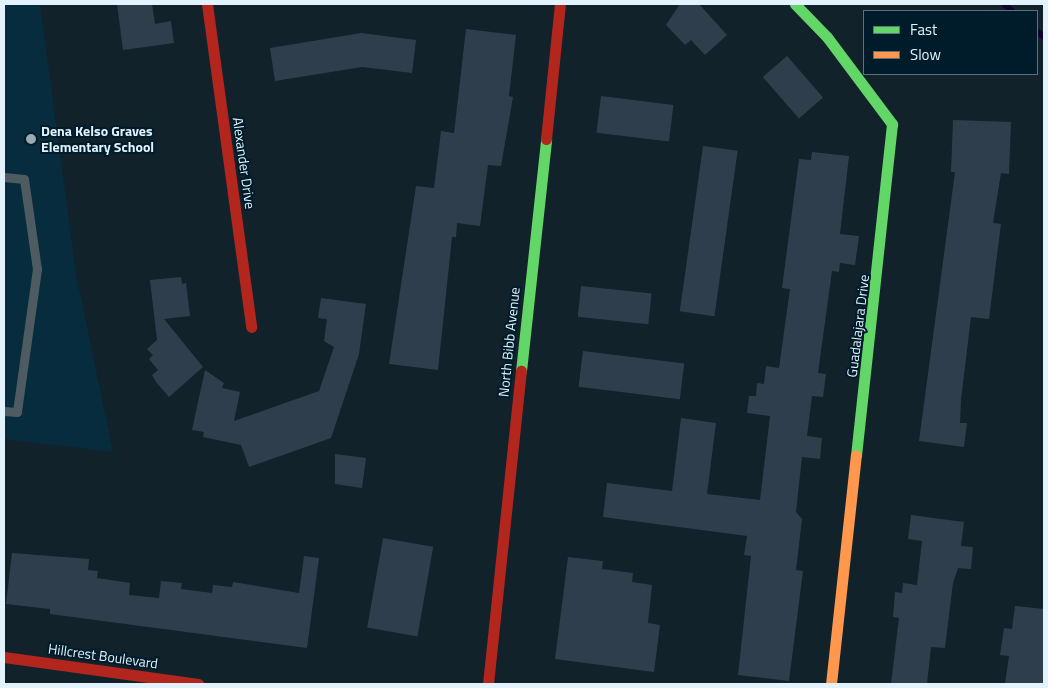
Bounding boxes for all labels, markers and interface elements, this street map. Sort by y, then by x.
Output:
legend [863,10,1038,75]
text: Fast [910,18,937,41]
text: Slow [910,43,941,66]
street label: Alexander Drive [229,116,259,210]
place label: Dena Kelso Graves Elementary School [41,123,154,156]
marker: Dena Kelso Graves Elementary School [25,133,37,145]
street label: Guadalajara Drive [843,274,873,378]
street label: North Bibb Avenue [495,286,523,398]
street label: Hillcrest Boulevard [47,640,159,672]

